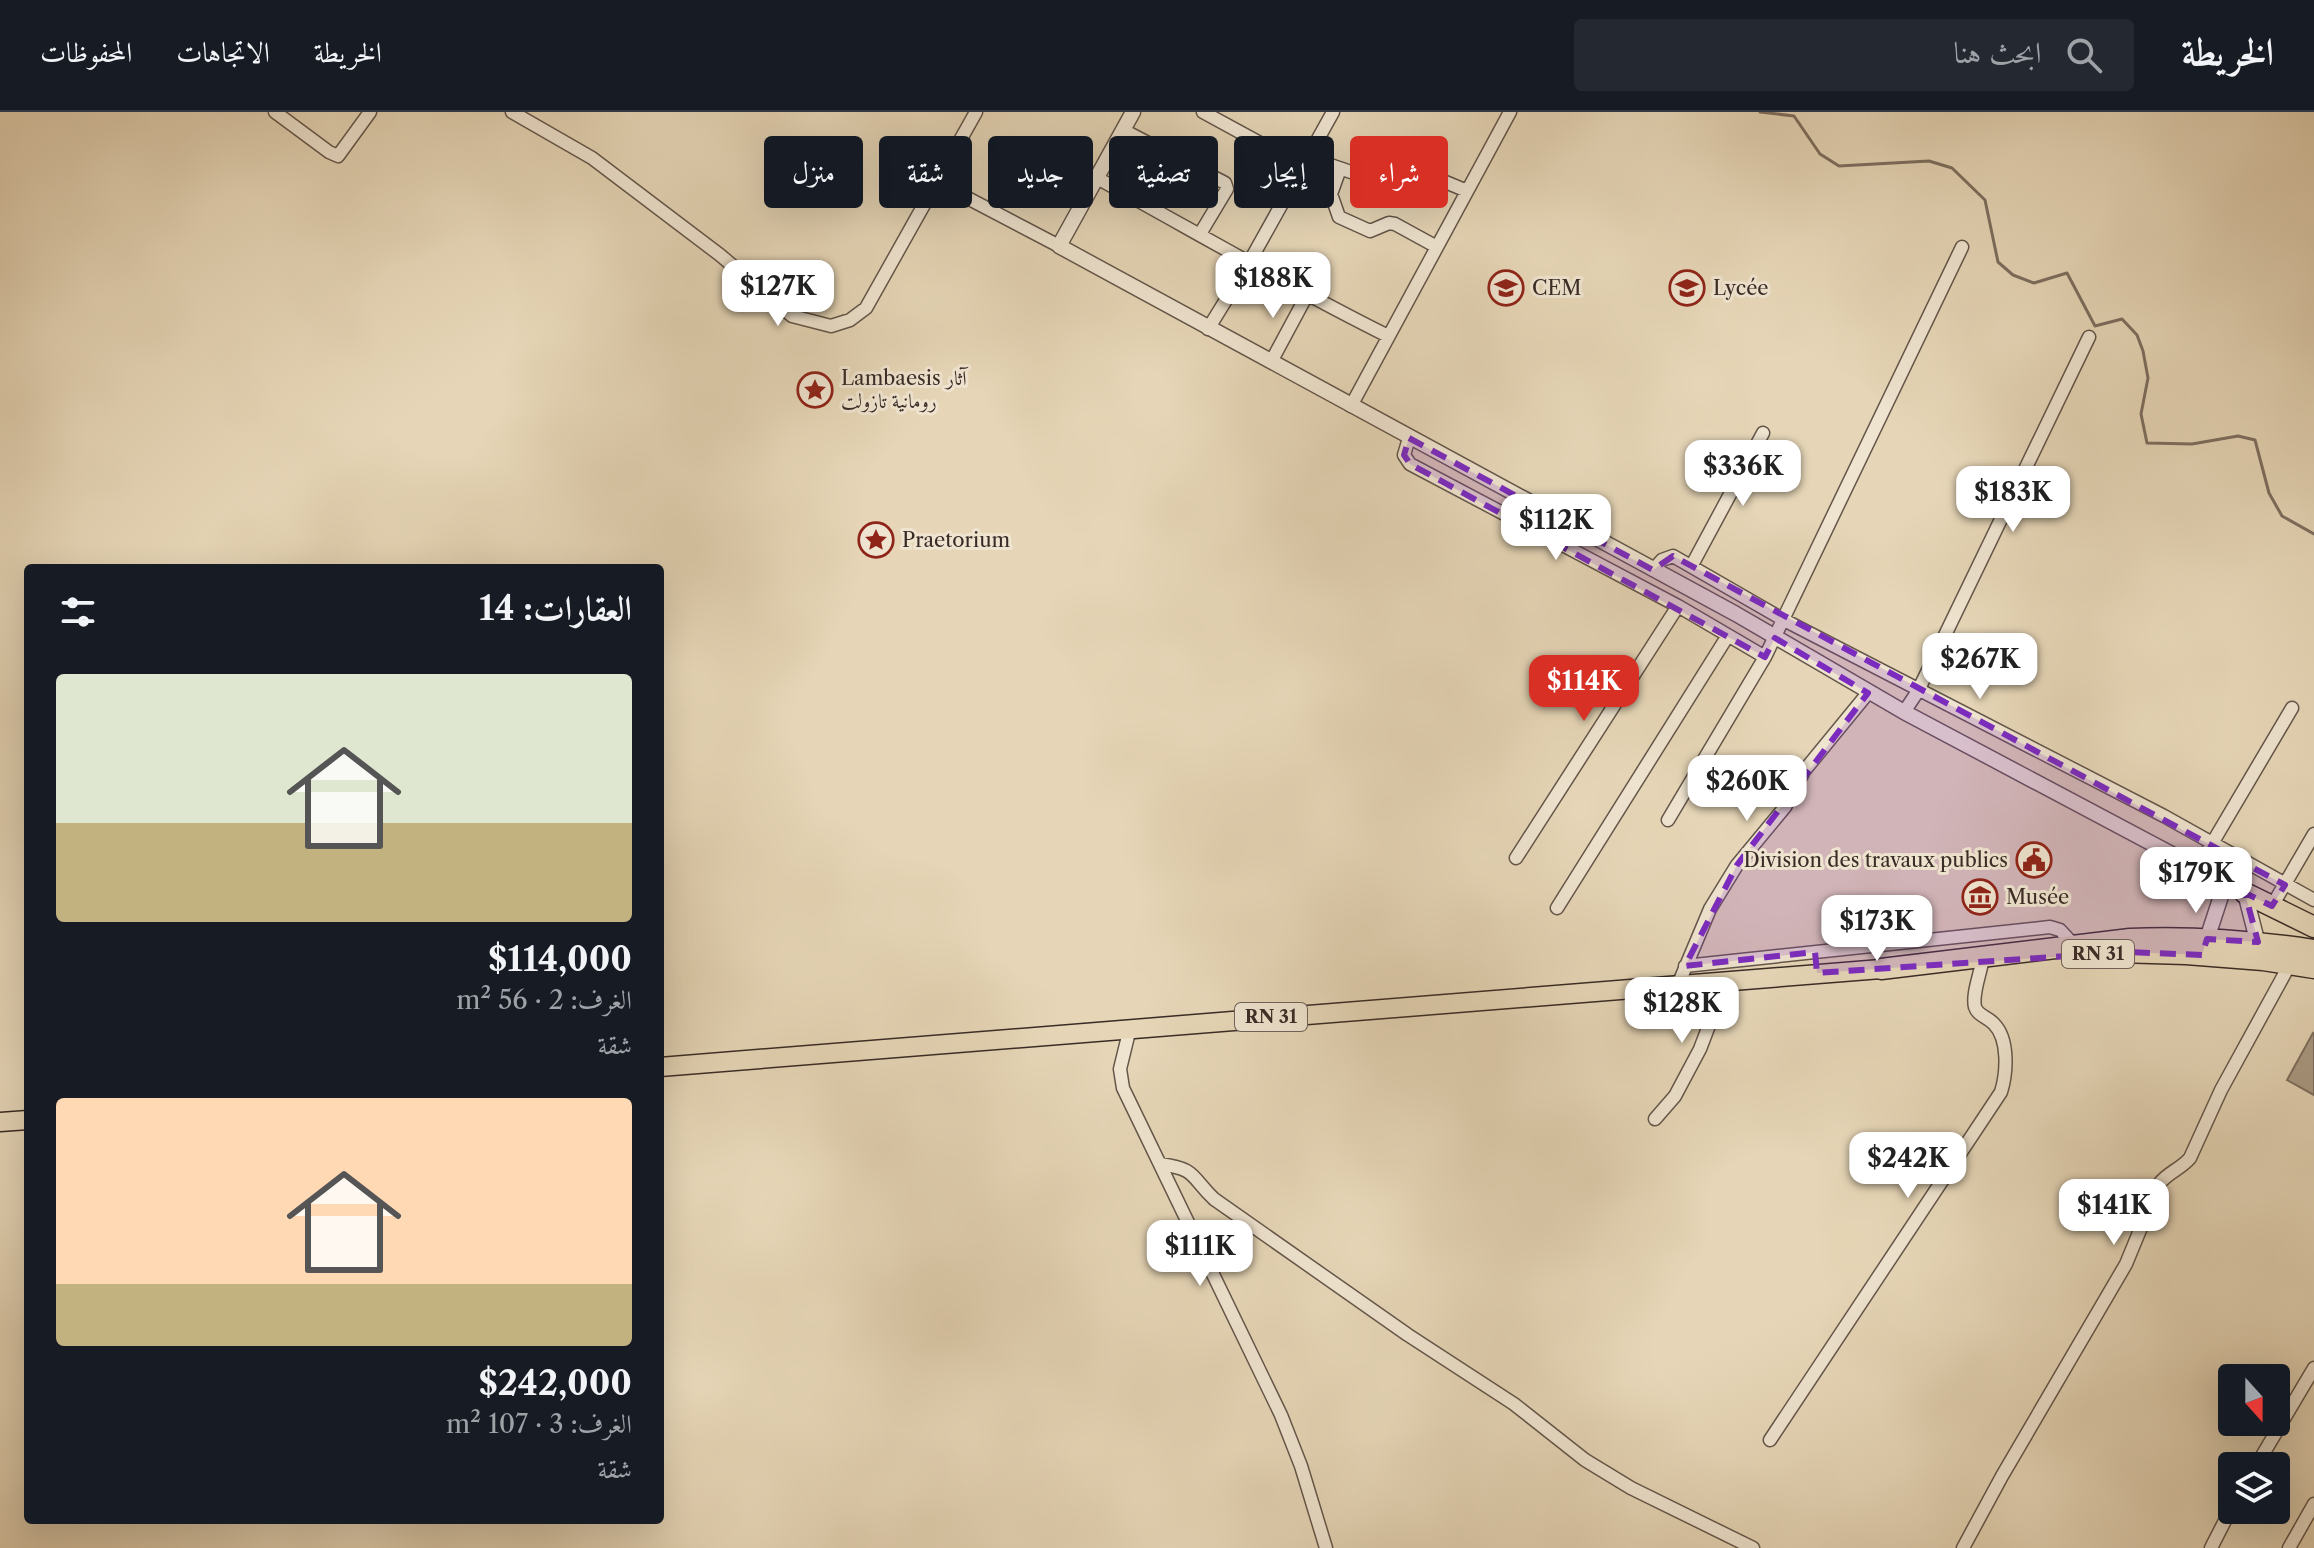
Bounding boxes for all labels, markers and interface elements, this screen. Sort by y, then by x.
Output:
search box [1574,19,2134,91]
text: الخريطة [2182,28,2274,75]
icon: search [2062,33,2106,77]
text: ابحث هنا [1954,34,2042,71]
text: المحفوظات [40,35,132,69]
text: الاتجاهات [176,35,270,69]
text: الخريطة [314,35,382,69]
chip: منزل [764,136,863,208]
chip: شقة [879,136,972,208]
chip: جديد [988,136,1093,208]
chip: تصفية [1109,136,1218,208]
chip: إيجار [1234,136,1334,208]
chip: شراء [1350,136,1448,208]
pin: $188K [1217,252,1329,320]
pin: $127K [722,260,834,328]
text: $188K [1233,262,1313,294]
school or university icon: CEM [1487,269,1525,307]
school or university icon: Lycée [1668,269,1706,307]
text: $127K [740,270,816,302]
place label: CEM [1532,276,1581,300]
place label: Lycée [1713,276,1769,300]
place label: Lambaesis آثار رومانية تازولت [841,366,969,413]
place icon: Lambaesis آثار رومانية تازولت [796,371,834,409]
pin: $336K [1687,440,1799,508]
text: $336K [1703,450,1783,482]
pin: $183K [1957,466,2069,534]
text: $183K [1974,476,2052,508]
pin: $112K [1500,494,1612,562]
text: $112K [1519,504,1593,536]
place icon: Praetorium [857,521,895,559]
place label: Praetorium [902,528,1010,552]
text: العقارات: 14 [479,587,632,629]
icon: filters [56,590,100,634]
pin: $267K [1924,633,2036,701]
text: $267K [1940,643,2020,675]
pin: $114K [1528,655,1640,723]
text: $114K [1547,665,1621,697]
icon: home [272,726,416,870]
pin: $260K [1691,755,1803,823]
text: $260K [1706,765,1788,797]
public building icon: Division des travaux publics [2015,841,2053,879]
pin: $179K [2140,847,2252,915]
place label: Division des travaux publics [1743,848,2008,872]
text: $179K [2158,857,2234,889]
museum icon: Musée [1961,878,1999,916]
place label: Musée [2006,885,2069,909]
pin: $173K [1821,895,1933,963]
text: $173K [1839,905,1915,937]
text: $114,000 [488,938,632,980]
road number: RN 31 [2062,940,2134,968]
pin: $128K [1626,977,1738,1045]
text: الغرف: 2 · 56 m² [456,984,632,1016]
text: $128K [1643,987,1721,1019]
road number: RN 31 [1235,1003,1307,1031]
text: شقة [598,1029,632,1061]
pin: $242K [1852,1132,1964,1200]
text: $242K [1867,1142,1949,1174]
icon: home [272,1150,416,1294]
pin: $141K [2058,1179,2170,1247]
text: $141K [2077,1189,2151,1221]
pin: $111K [1144,1220,1256,1288]
text: $111K [1165,1230,1235,1262]
text: $242,000 [479,1362,632,1404]
north arrow [2218,1364,2290,1436]
map controls [2218,1364,2290,1524]
text: الغرف: 3 · 107 m² [446,1408,632,1440]
button: layers [2218,1452,2290,1524]
text: شقة [598,1453,632,1485]

